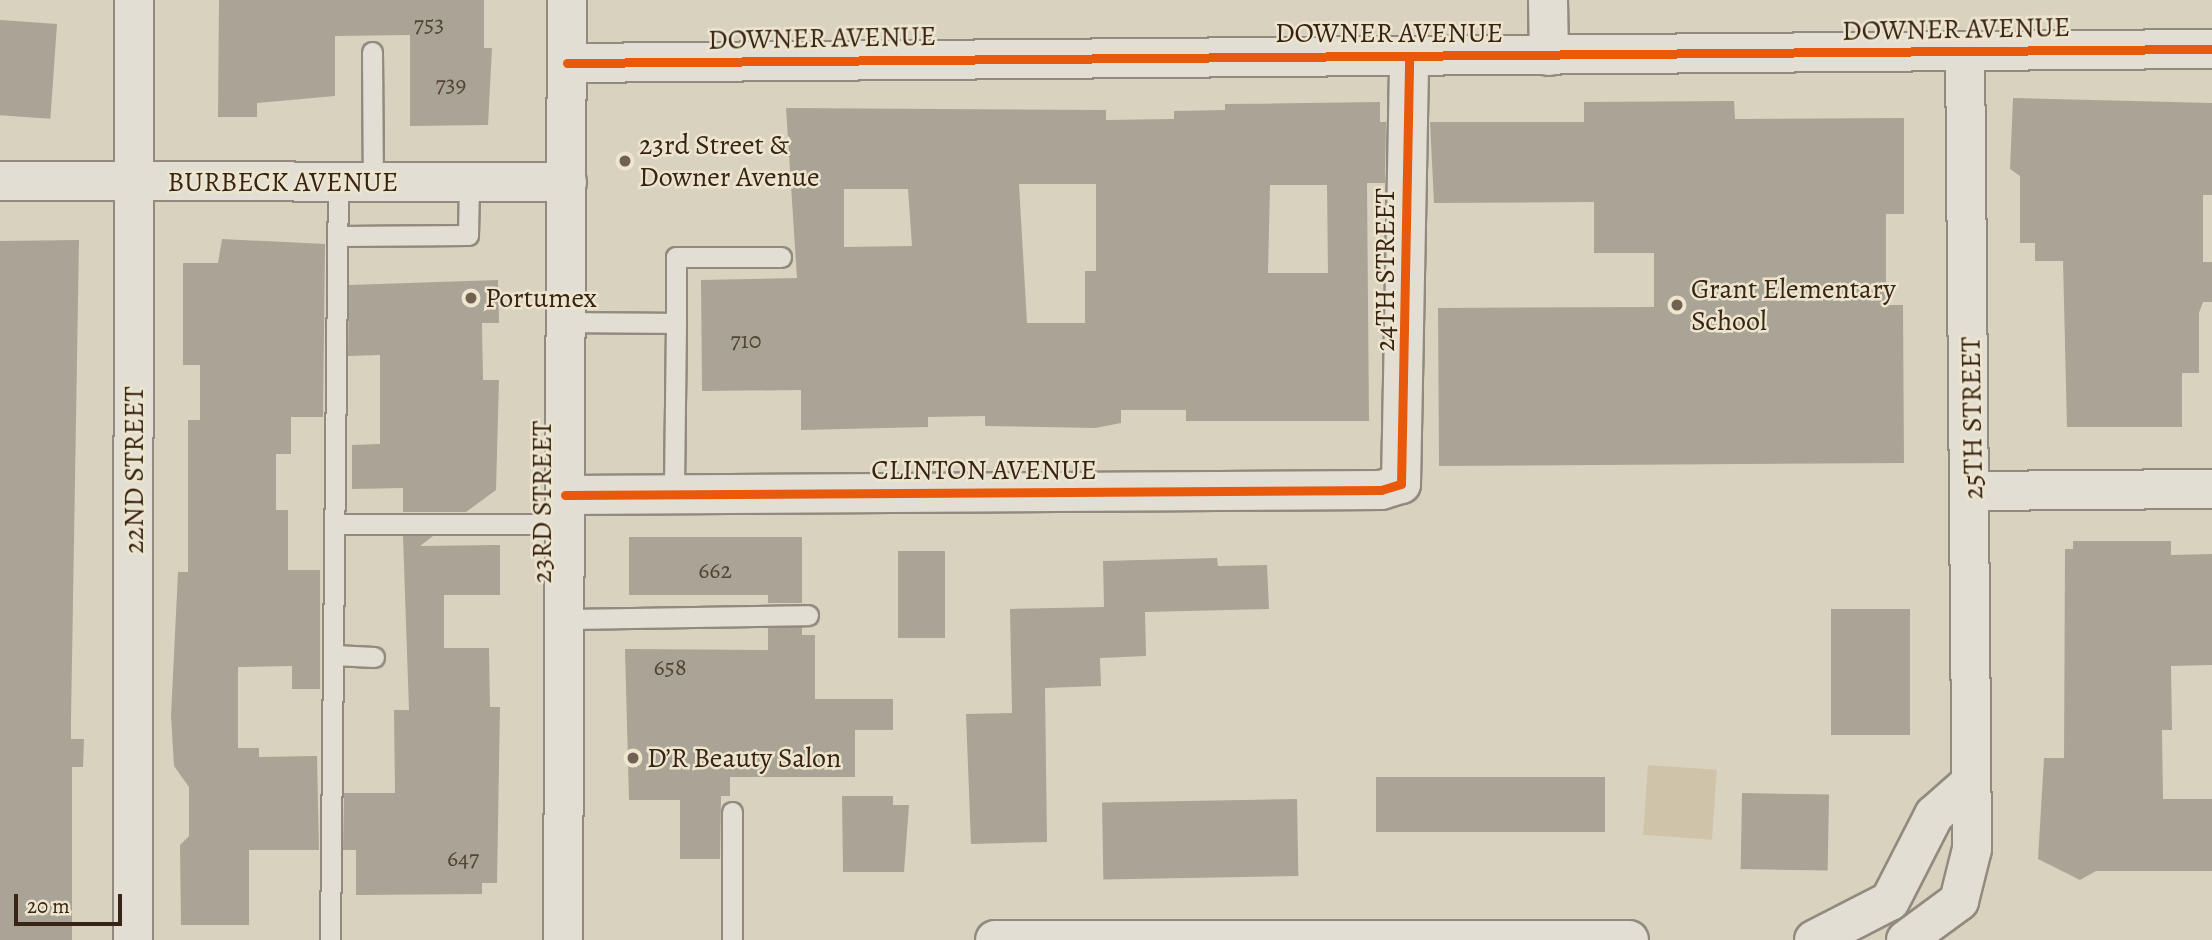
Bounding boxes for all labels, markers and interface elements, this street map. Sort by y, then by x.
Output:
street label: DOWNER AVENUE [1842,10,2070,48]
house number: 753 [414,11,444,39]
street label: DOWNER AVENUE [1275,16,1503,50]
street label: DOWNER AVENUE [708,19,936,57]
house number: 739 [436,71,466,99]
place label: 23rd Street & Downer Avenue [639,128,819,194]
marker: 23rd Street & Downer Avenue [617,153,633,169]
street label: BURBECK AVENUE [168,165,398,199]
street label: 24TH STREET [1368,188,1402,352]
place label: Grant Elementary School [1691,272,1896,338]
place label: Portumex [485,281,597,315]
marker: Portumex [463,290,479,306]
marker: Grant Elementary School [1669,297,1685,313]
house number: 710 [730,327,762,355]
street label: 25TH STREET [1954,336,1990,500]
street label: 22ND STREET [117,386,151,554]
street label: 23RD STREET [525,421,559,583]
street label: CLINTON AVENUE [871,453,1097,487]
house number: 662 [698,557,732,585]
house number: 658 [653,654,687,682]
place label: D’R Beauty Salon [647,741,841,775]
marker: D’R Beauty Salon [625,750,641,766]
house number: 647 [447,845,479,873]
scale bar [18,880,126,924]
text: 20 m [27,892,70,920]

